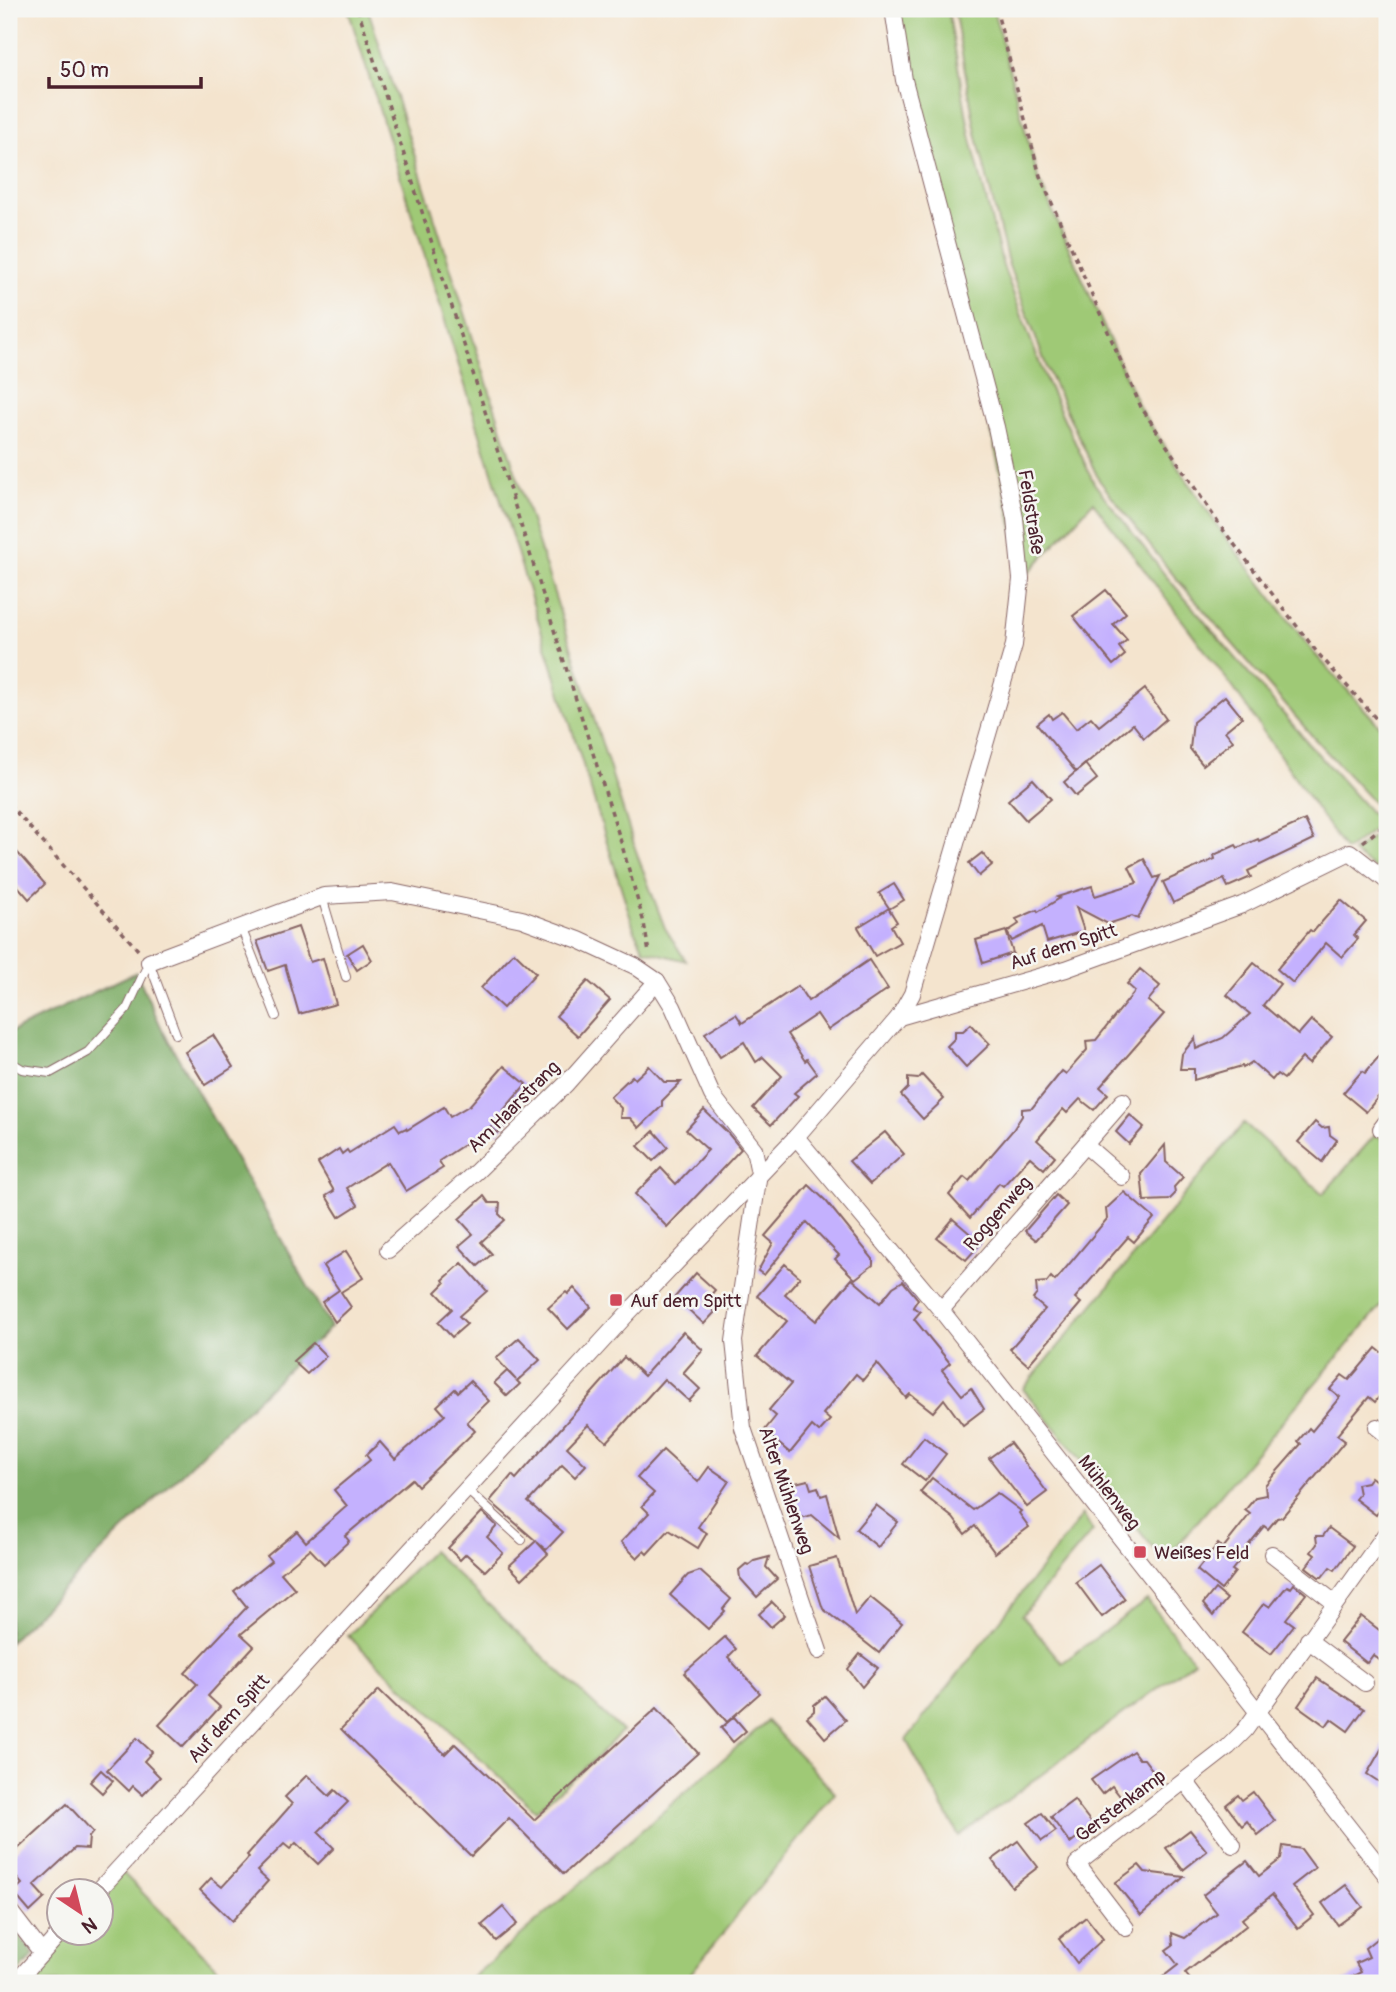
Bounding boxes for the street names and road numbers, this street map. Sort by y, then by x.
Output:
street label: Feldstraße [1012,468,1050,557]
street label: Auf dem Spitt [1007,918,1120,976]
street label: Am Haarstrang [462,1055,565,1158]
street label: Roggenweg [959,1171,1037,1256]
street label: Alter Mühlenweg [753,1423,819,1557]
street label: Mühlenweg [1073,1450,1146,1535]
street label: Auf dem Spitt [183,1669,275,1768]
street label: Gerstenkamp [1071,1764,1171,1848]

